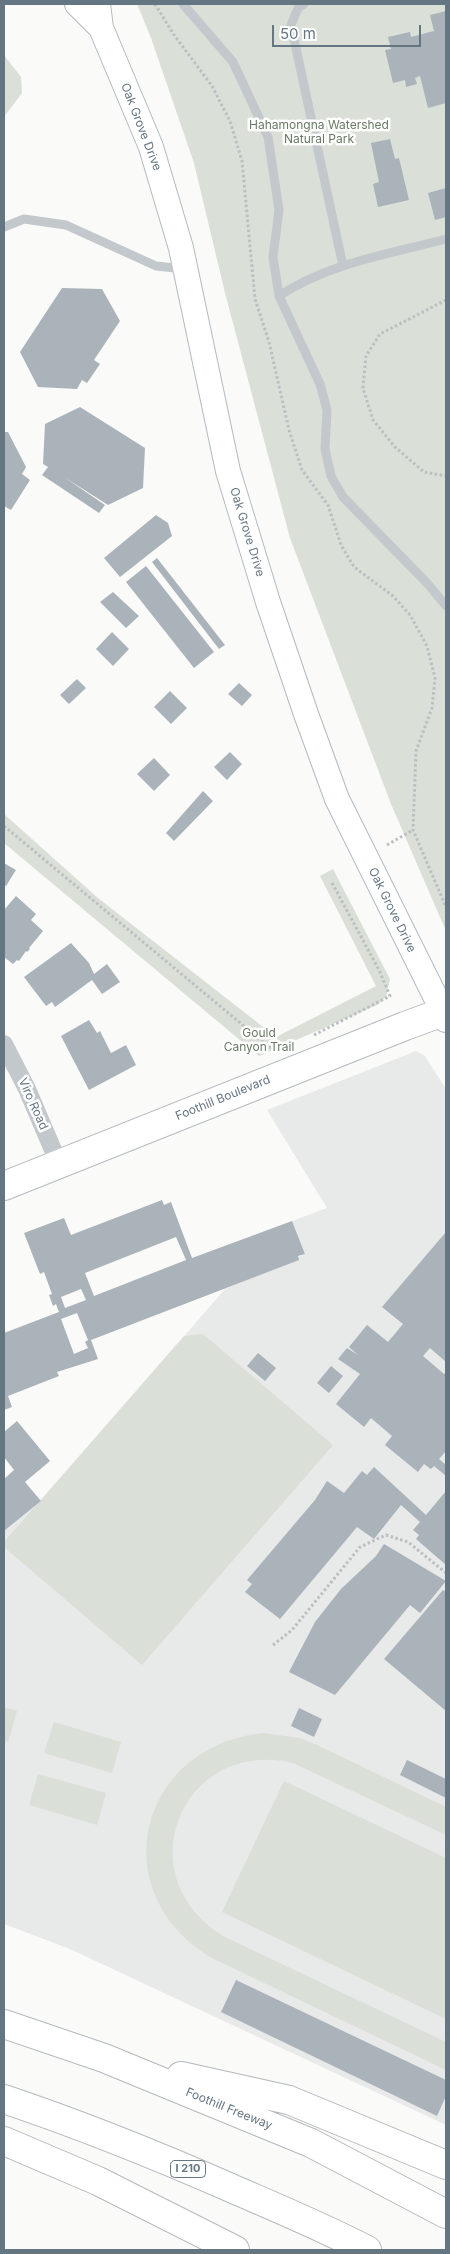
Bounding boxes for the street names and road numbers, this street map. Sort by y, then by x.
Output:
street label: Oak Grove Drive [118,81,164,173]
street label: Oak Grove Drive [227,486,267,578]
street label: Oak Grove Drive [365,865,419,955]
street label: Foothill Boulevard [173,1072,273,1124]
street label: Viro Road [15,1076,51,1132]
street label: Foothill Freeway [184,2085,274,2133]
road number: I 210 [170,2160,206,2178]

